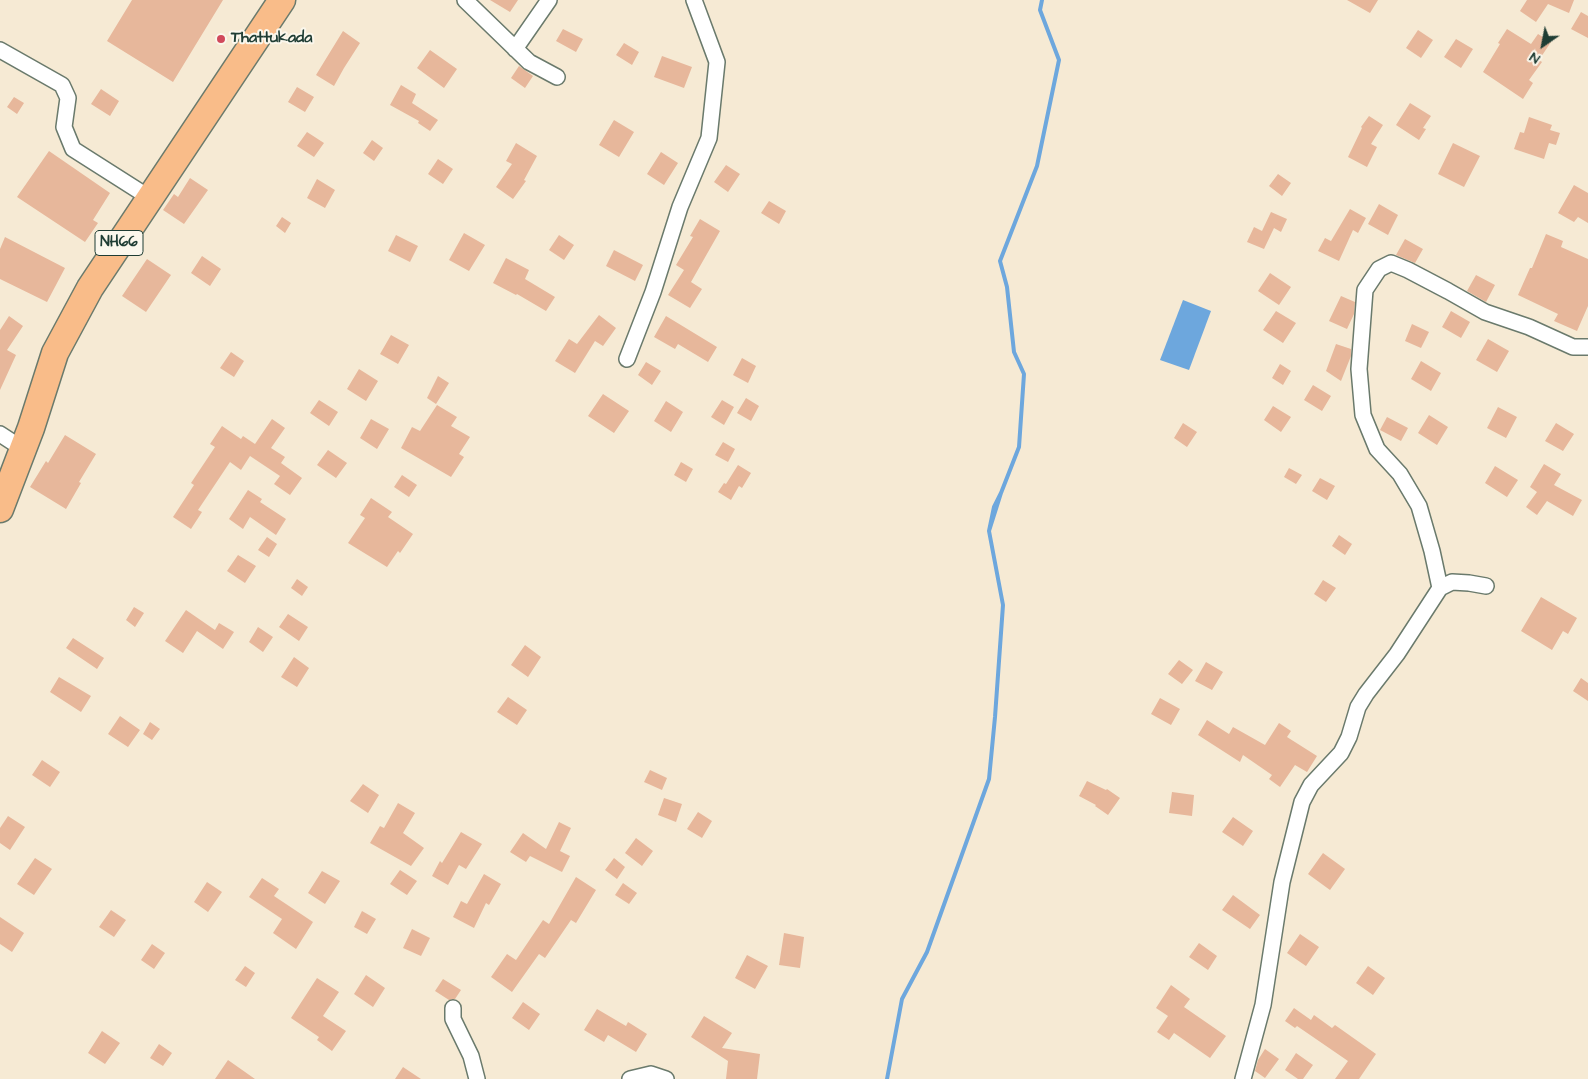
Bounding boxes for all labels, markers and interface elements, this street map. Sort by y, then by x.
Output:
north arrow [1518,20,1568,70]
place label: Thattukada [231,29,312,49]
marker: Thattukada [215,33,227,45]
text: N [1526,47,1544,68]
road number: NH66 [95,230,143,256]

